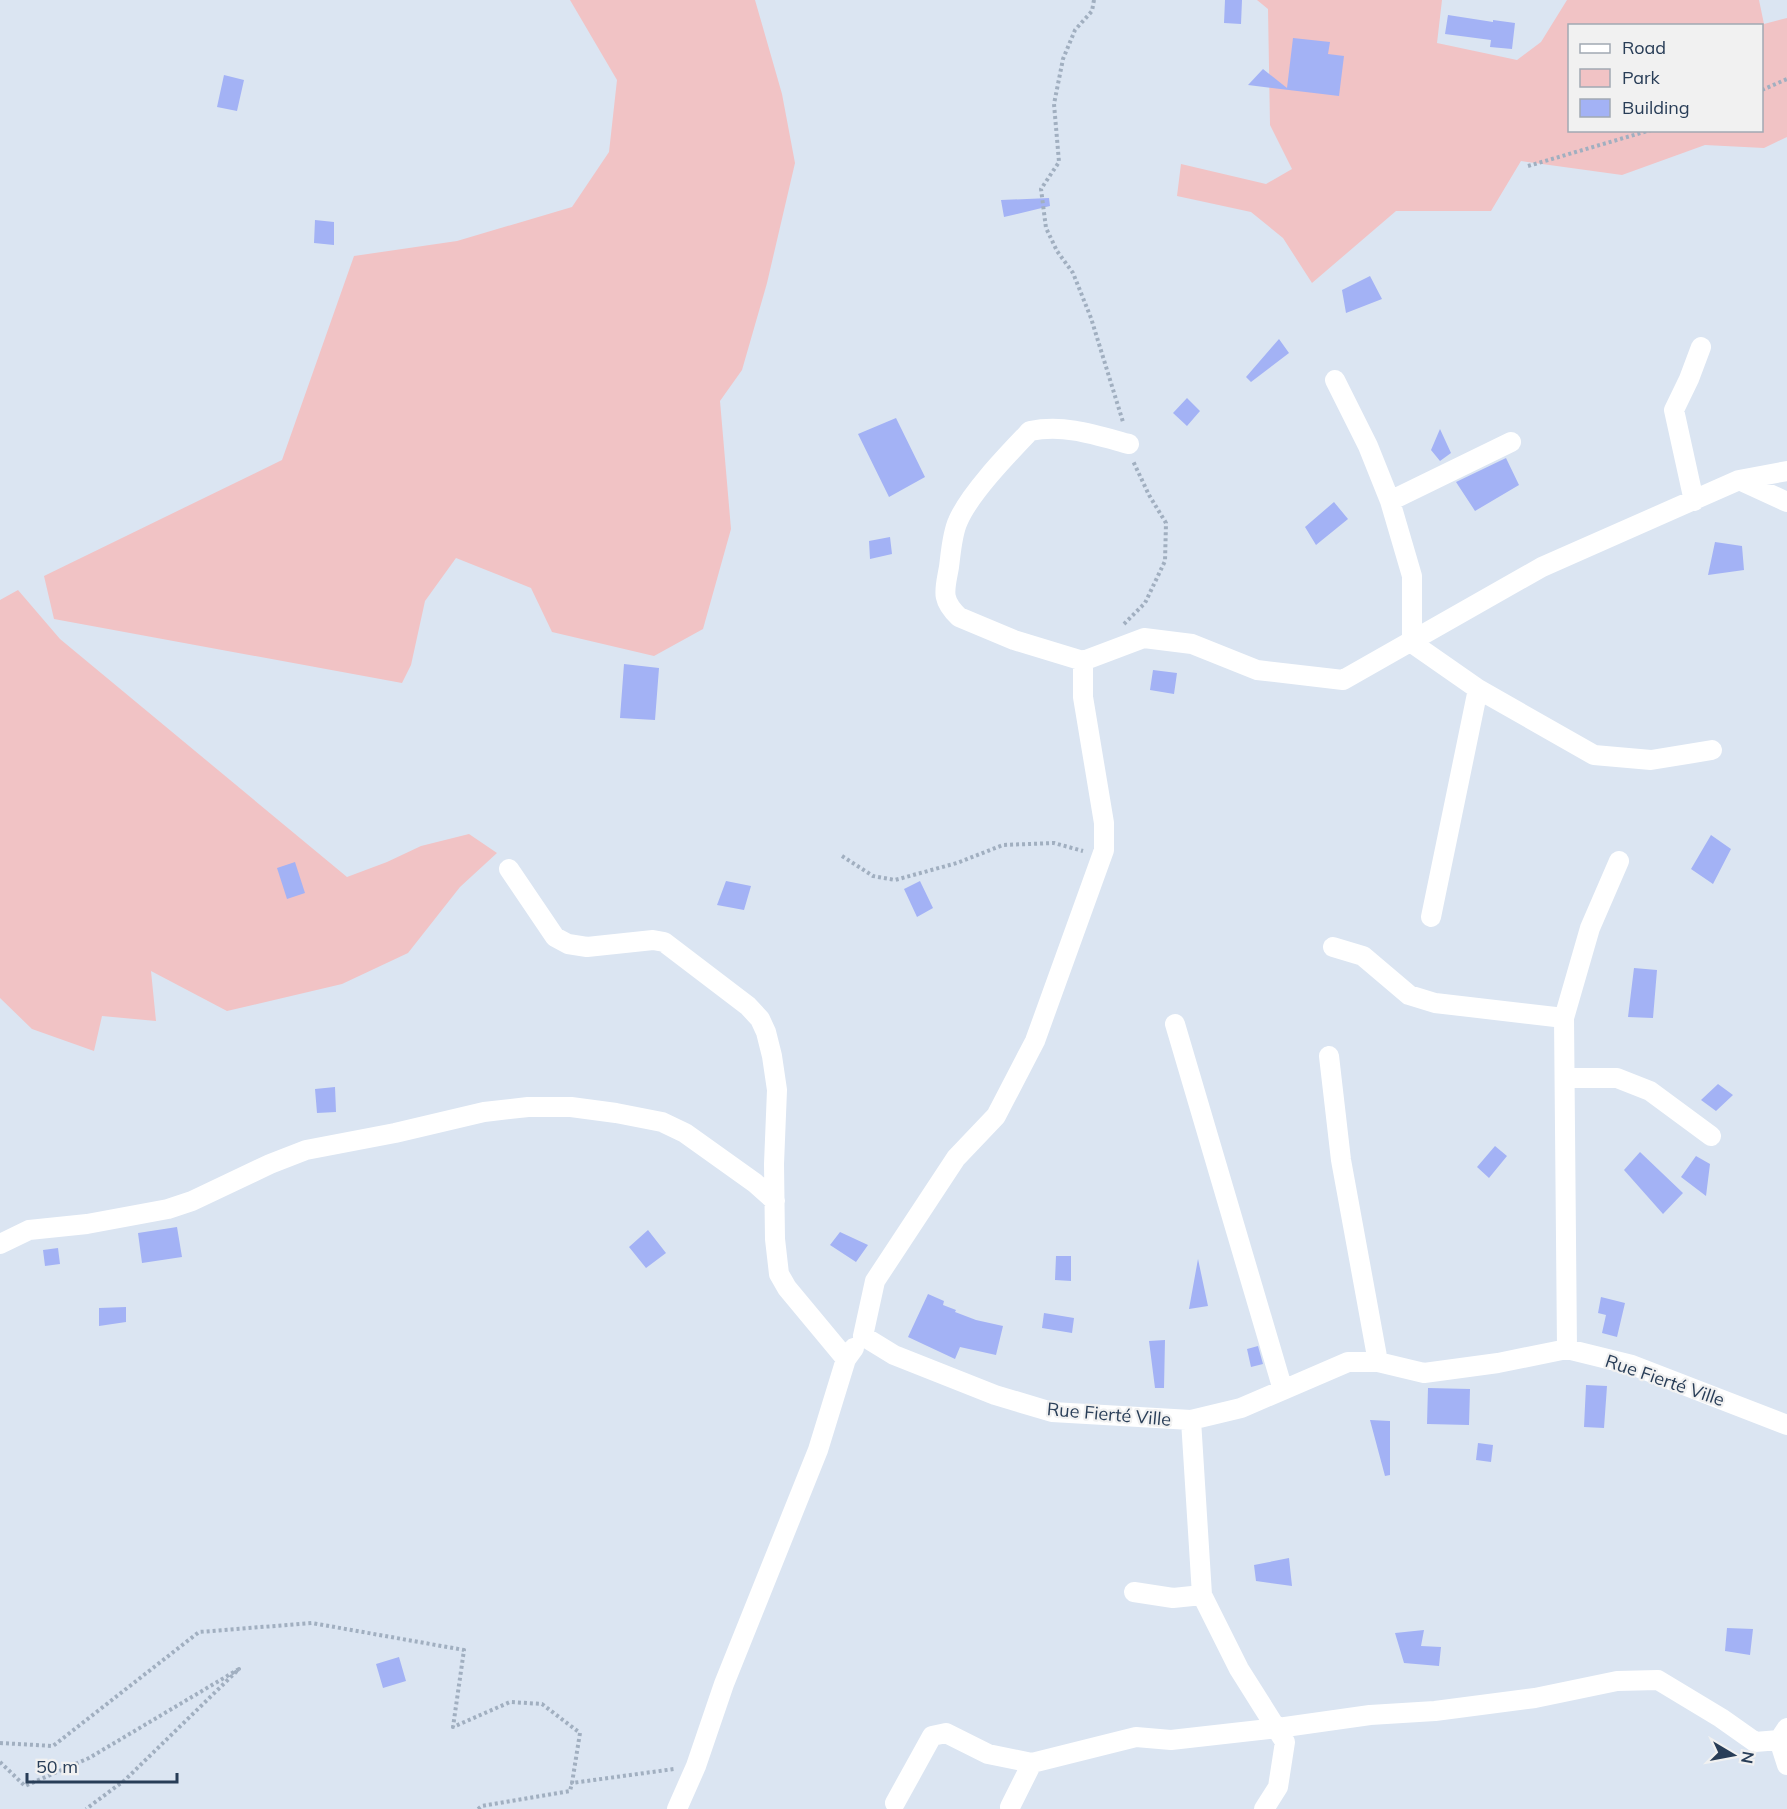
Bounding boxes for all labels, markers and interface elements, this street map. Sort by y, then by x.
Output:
legend [1568,24,1763,132]
text: Road [1622,36,1666,59]
text: Park [1622,66,1661,89]
text: Building [1622,96,1690,119]
street label: Rue Fierté Ville [1602,1349,1728,1411]
street label: Rue Fierté Ville [1046,1397,1172,1431]
north arrow [1703,1725,1763,1785]
scale bar [27,1746,177,1784]
text: N [1737,1750,1759,1765]
text: 50 m [36,1755,78,1778]

